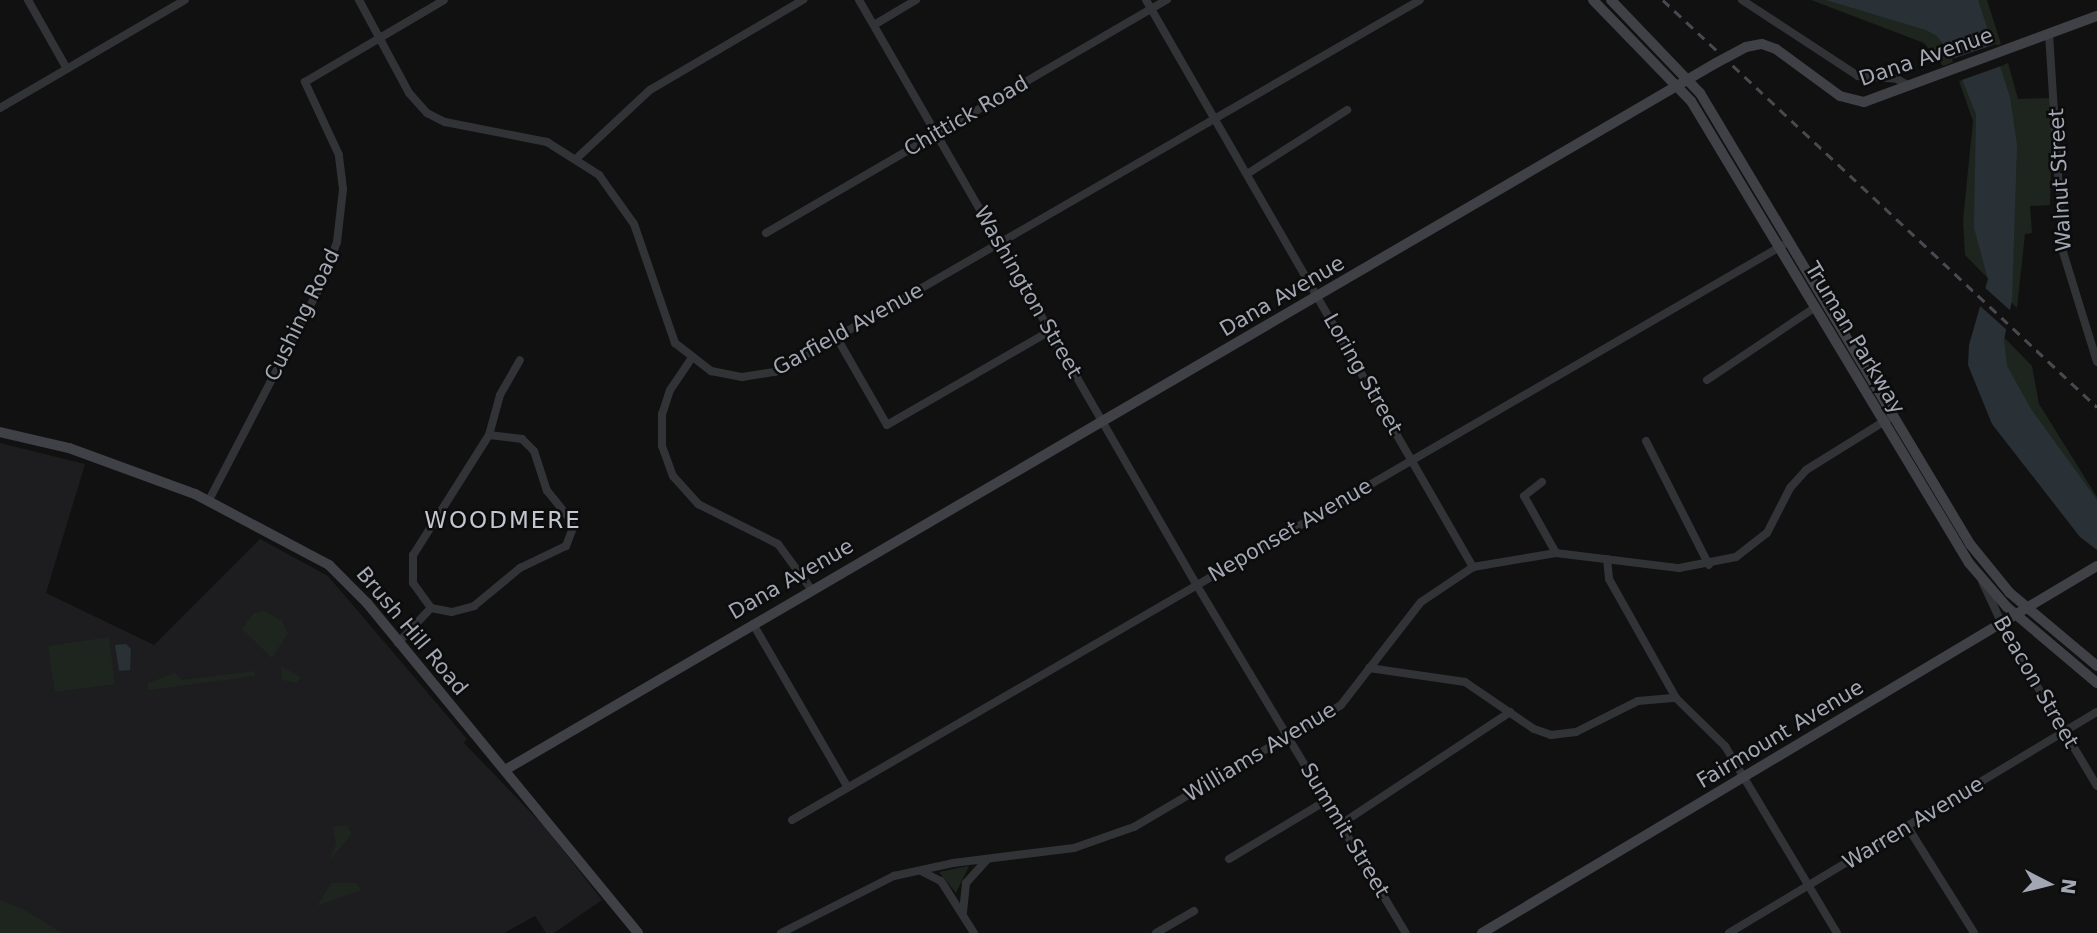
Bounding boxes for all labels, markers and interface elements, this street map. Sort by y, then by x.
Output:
street label: Dana Avenue [1856,22,1996,92]
street label: Chittick Road [899,70,1033,162]
street label: Walnut Street [2044,108,2076,252]
street label: Washington Street [969,202,1087,382]
street label: Cushing Road [259,245,345,385]
street label: Dana Avenue [1215,250,1349,342]
street label: Truman Parkway [1800,257,1910,419]
street label: Garfield Avenue [769,277,927,381]
street label: Loring Street [1318,309,1408,439]
street label: Neponset Avenue [1204,473,1376,587]
district label: WOODMERE [425,506,581,534]
street label: Dana Avenue [724,533,858,625]
street label: Brush Hill Road [351,562,473,700]
street label: Beacon Street [1988,611,2084,753]
street label: Fairmount Avenue [1692,674,1868,794]
street label: Williams Avenue [1180,697,1340,807]
street label: Summit Street [1295,758,1395,902]
street label: Warren Avenue [1838,771,1988,875]
north arrow [2013,849,2083,919]
text: N [2057,877,2081,896]

